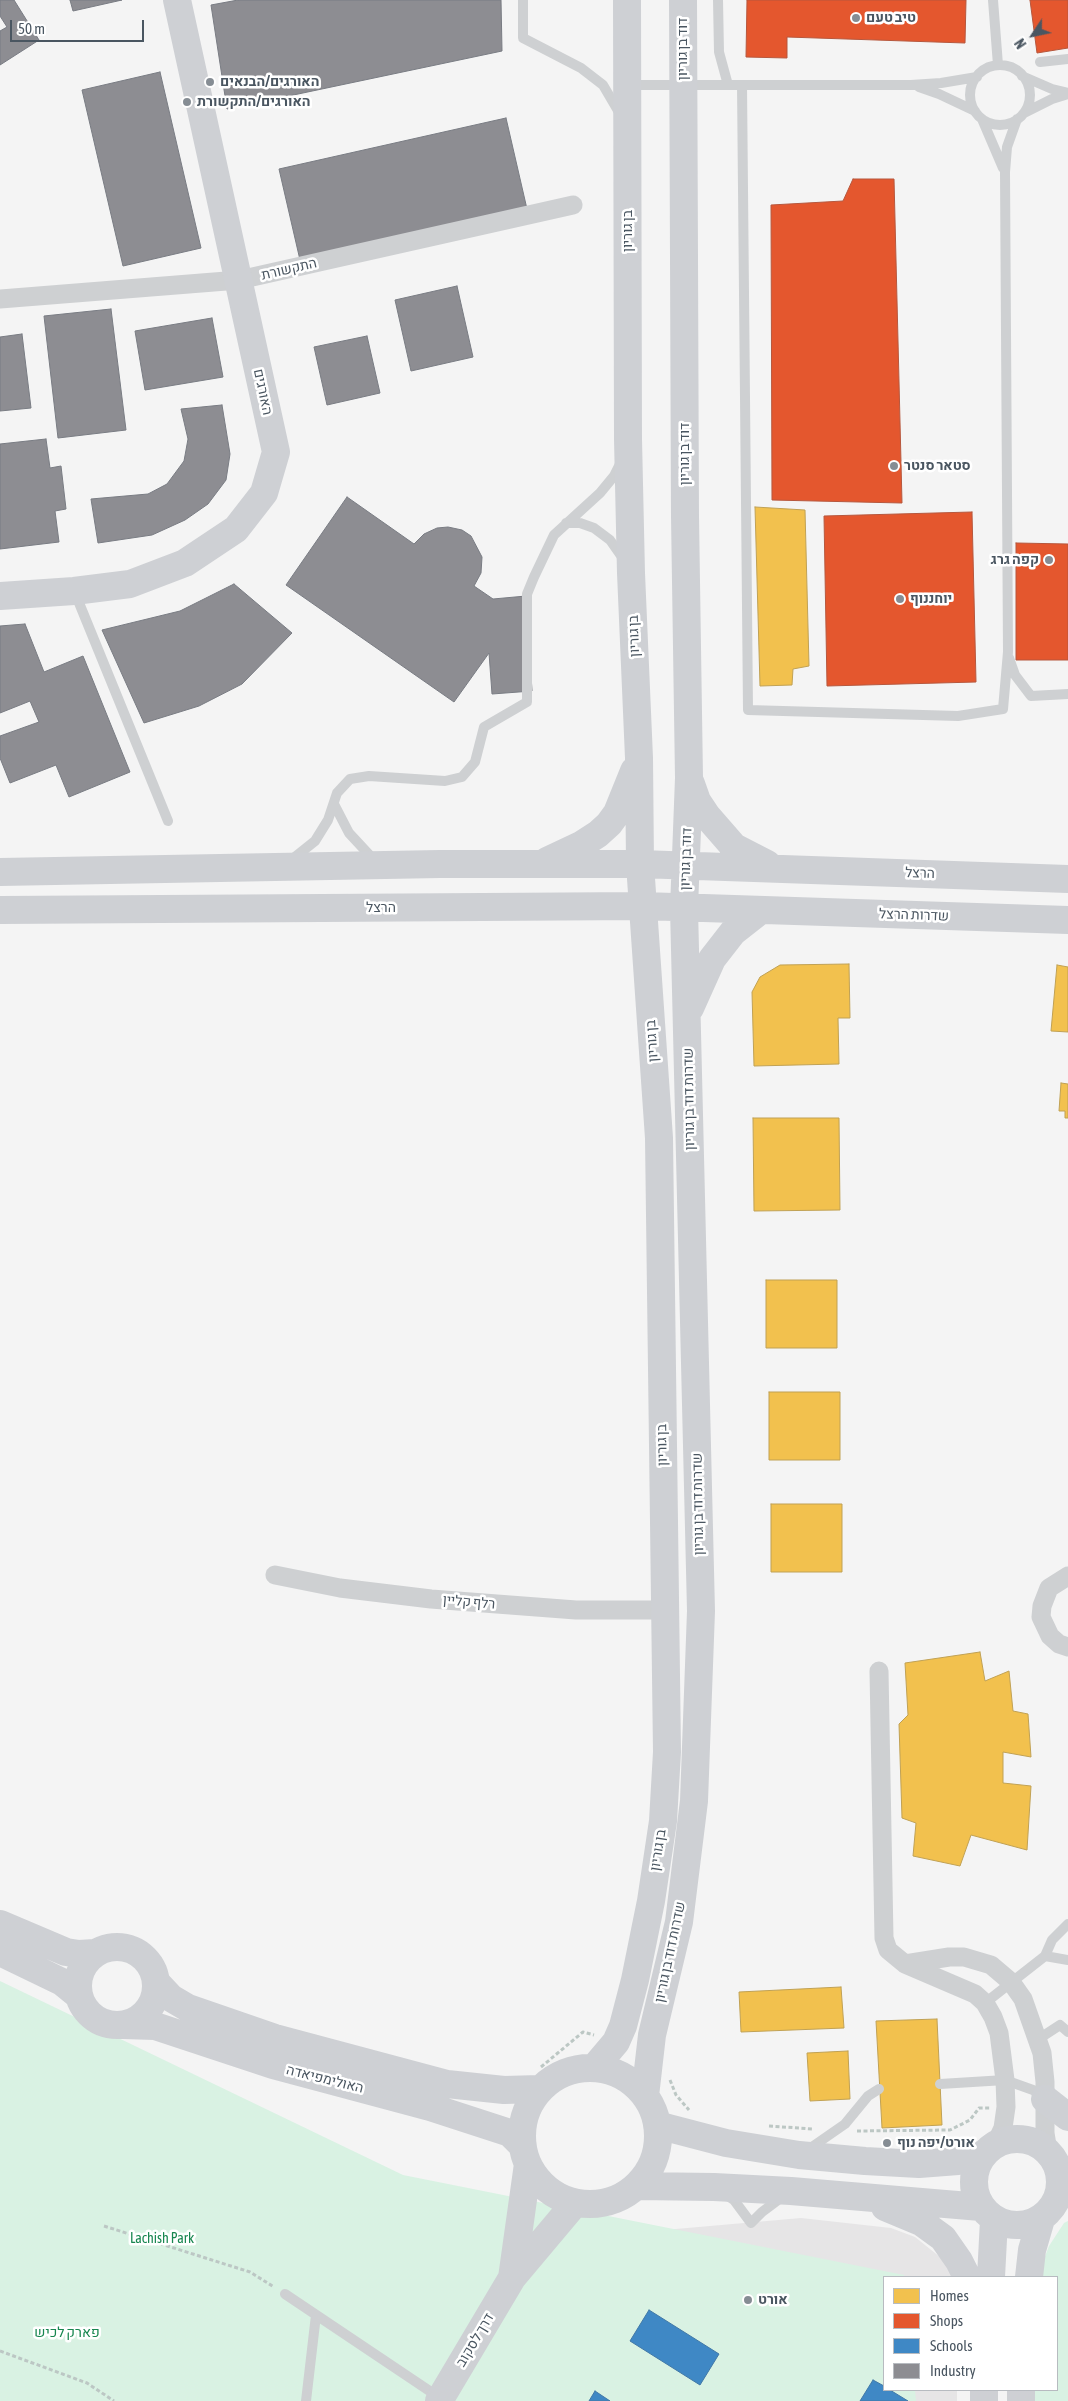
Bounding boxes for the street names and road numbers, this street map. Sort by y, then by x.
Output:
street label: דוד בן גוריון [675,18,691,80]
street label: בן גוריון [620,210,636,252]
street label: התקשורת [260,254,318,284]
street label: האורגים [250,367,276,417]
street label: דוד בן גוריון [677,423,693,485]
street label: בן גוריון [625,615,643,657]
street label: דוד בן גוריון [677,827,695,891]
street label: הרצל [905,864,935,882]
street label: הרצל [366,900,396,916]
street label: שדרות הרצל [879,905,949,925]
street label: בן גוריון [642,1019,662,1063]
street label: שדרות דוד בן גוריון [680,1047,698,1151]
street label: בן גוריון [653,1424,671,1466]
street label: שדרות דוד בן גוריון [689,1452,707,1556]
street label: רלף קליין [442,1591,496,1613]
street label: בן גוריון [646,1828,670,1872]
street label: שדרות דוד בן גוריון [651,1900,689,2004]
street label: האולימפיאדה [285,2061,365,2097]
street label: דרך לסקוב [453,2310,497,2370]

